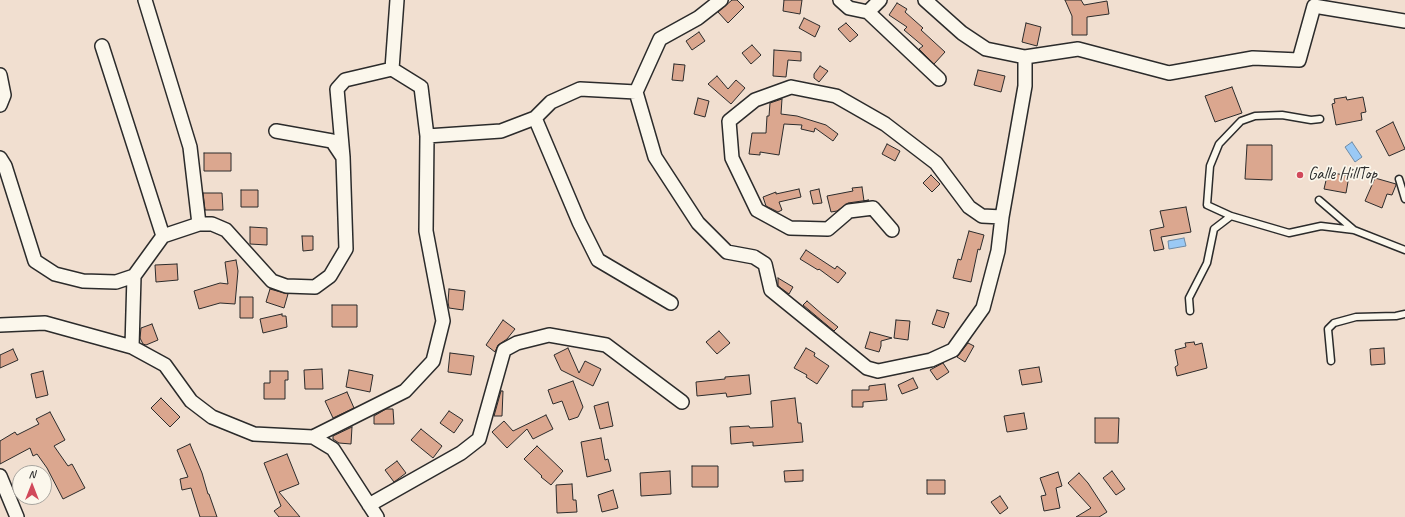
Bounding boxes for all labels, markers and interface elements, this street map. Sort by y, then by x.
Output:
place label: Galle HillTop [1308,165,1377,185]
marker: Galle HillTop [1295,170,1305,180]
north arrow [12,465,52,505]
text: N [29,467,35,481]

